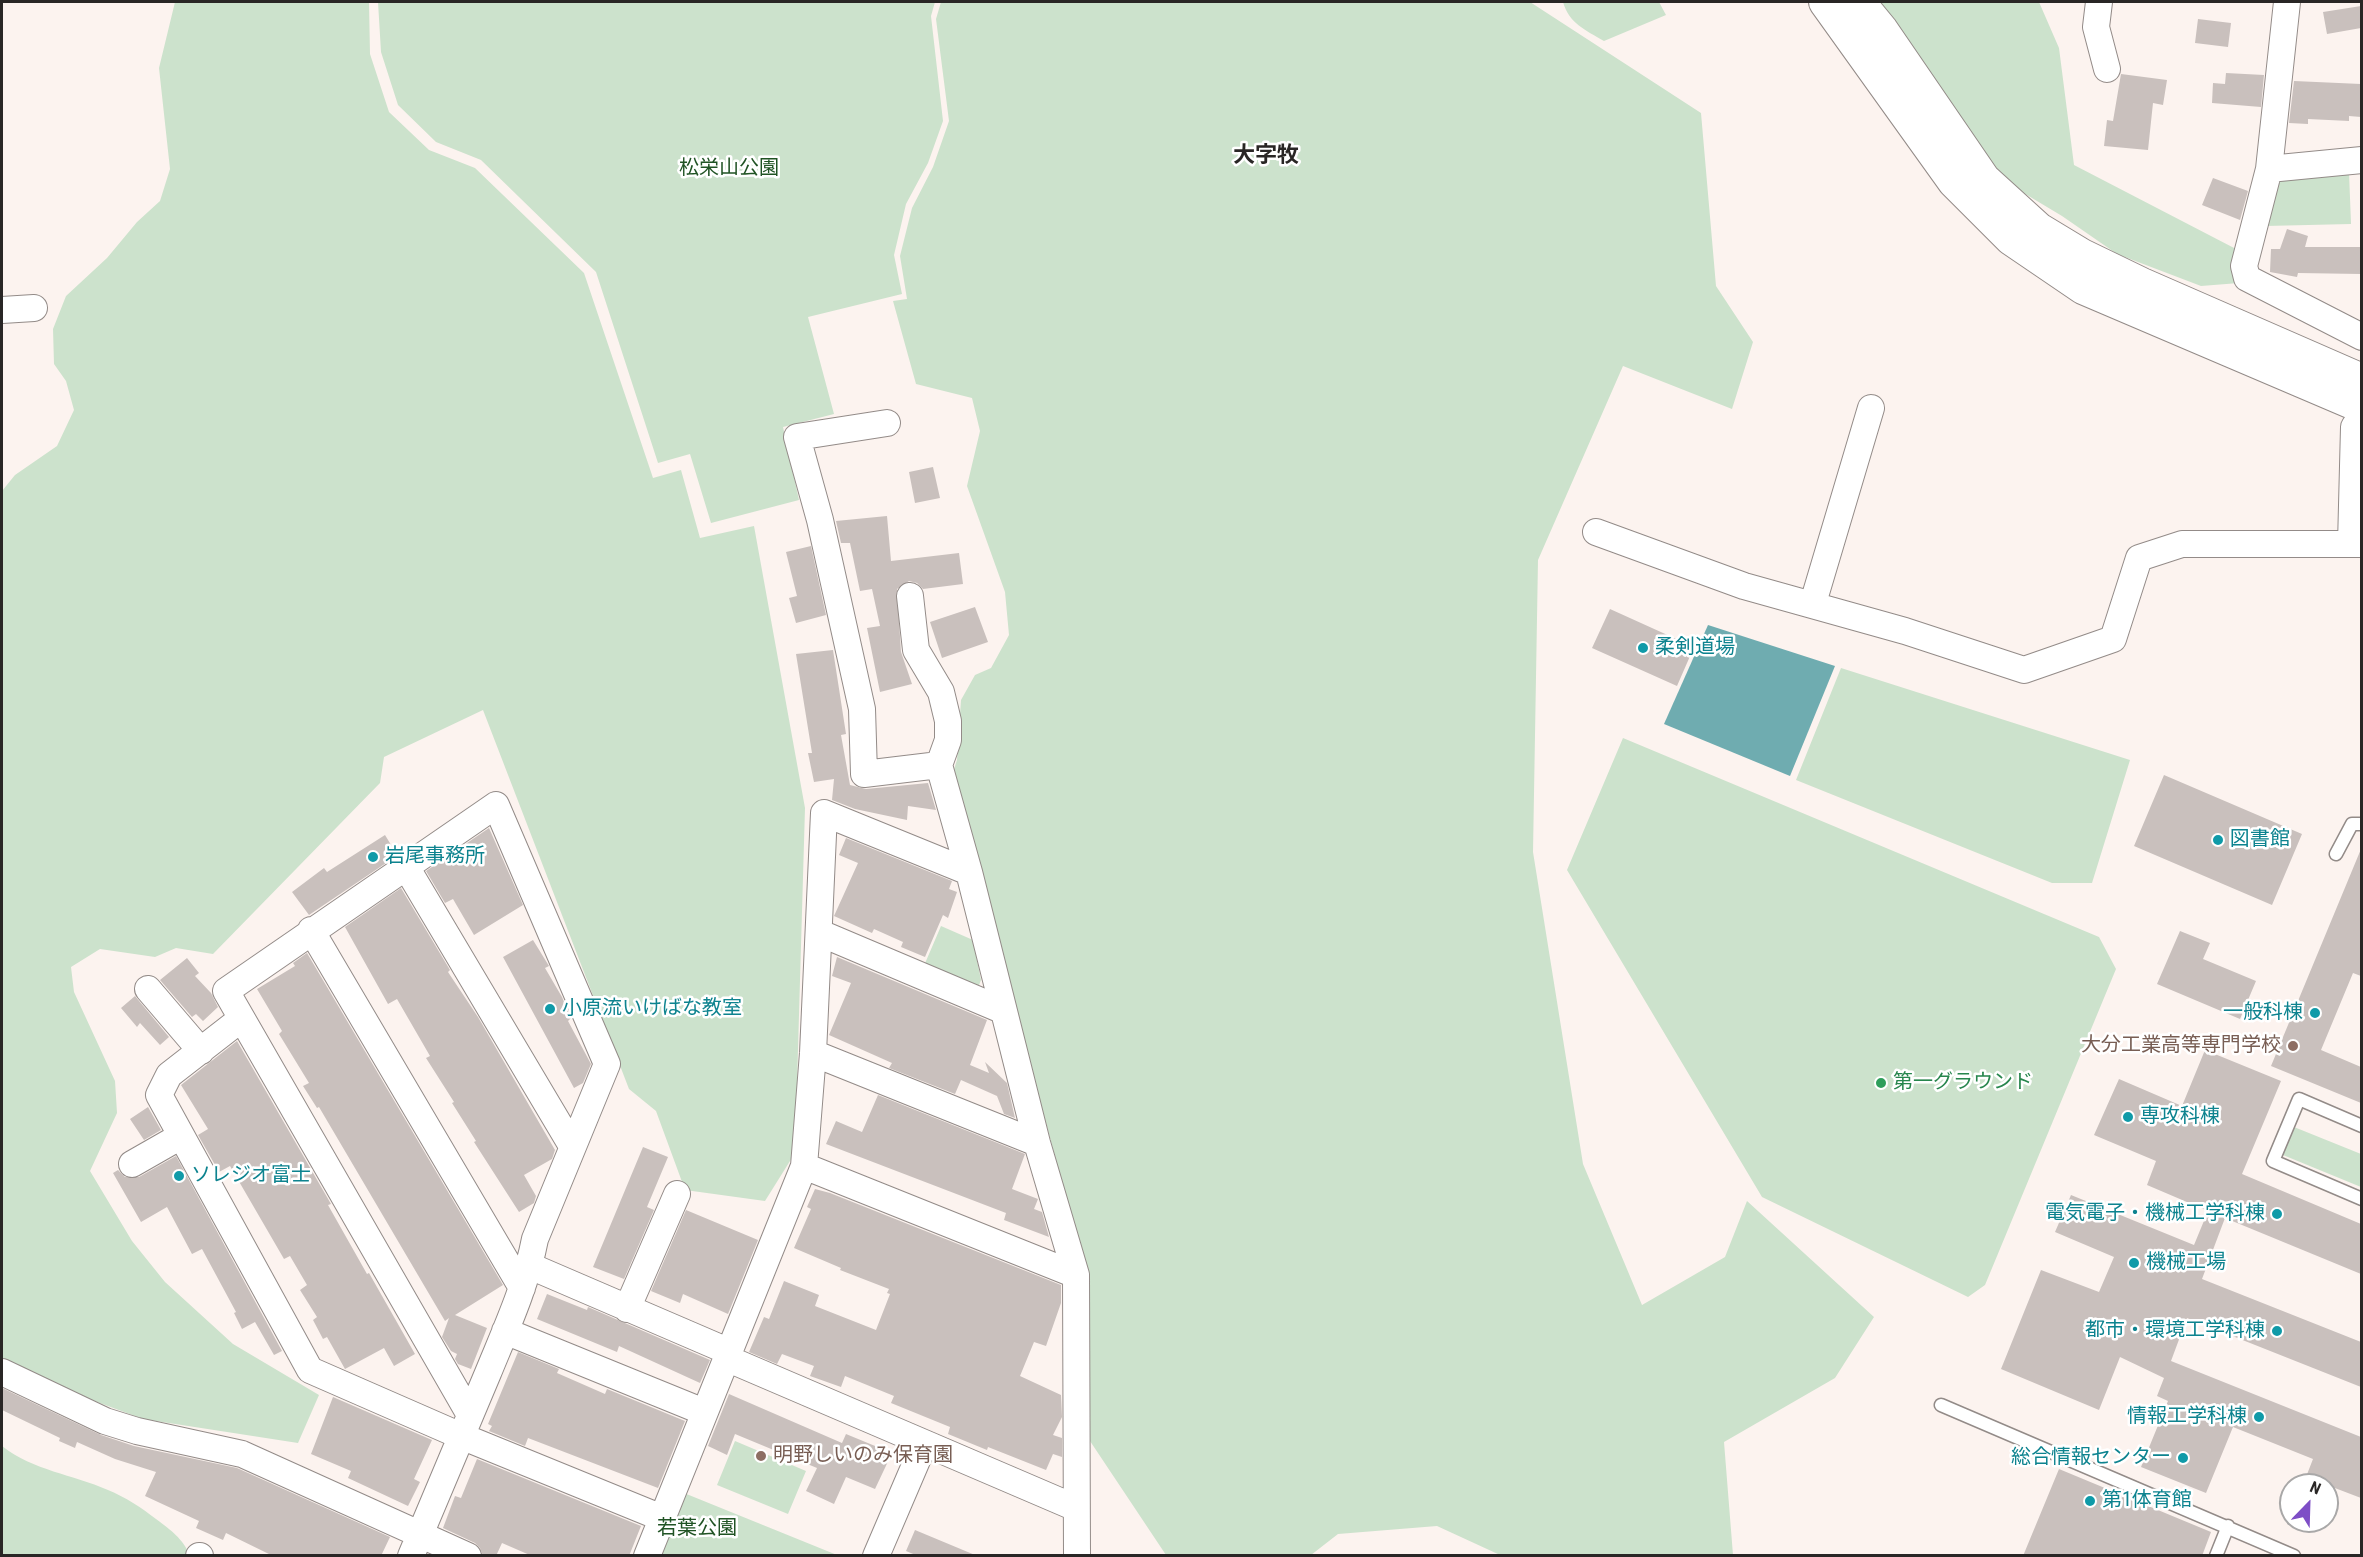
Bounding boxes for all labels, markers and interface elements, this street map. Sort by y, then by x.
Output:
district label: 大字牧 [1233,143,1299,169]
park label: 松栄山公園 [679,157,779,181]
place label: 柔剣道場 [1655,636,1735,660]
marker: 柔剣道場 [1636,641,1650,655]
place label: 図書館 [2230,828,2290,852]
marker: 図書館 [2211,833,2225,847]
place label: 岩尾事務所 [385,845,485,869]
marker: 岩尾事務所 [366,850,380,864]
place label: 小原流いけばな教室 [562,997,742,1021]
place label: 一般科棟 [2223,1001,2303,1025]
marker: 小原流いけばな教室 [543,1002,557,1016]
marker: 一般科棟 [2308,1006,2322,1020]
place label: 大分工業高等専門学校 [2081,1034,2281,1058]
marker: 大分工業高等専門学校 [2286,1039,2300,1053]
place label: 第一グラウンド [1893,1071,2033,1095]
marker: 第一グラウンド [1874,1076,1888,1090]
place label: 専攻科棟 [2140,1105,2220,1129]
marker: 専攻科棟 [2121,1110,2135,1124]
place label: ソレジオ富士 [191,1164,311,1188]
marker: ソレジオ富士 [172,1169,186,1183]
place label: 電気電子・機械工学科棟 [2045,1202,2265,1226]
marker: 電気電子・機械工学科棟 [2270,1207,2284,1221]
place label: 機械工場 [2146,1251,2226,1275]
marker: 機械工場 [2127,1256,2141,1270]
place label: 都市・環境工学科棟 [2085,1319,2265,1343]
marker: 都市・環境工学科棟 [2270,1324,2284,1338]
place label: 情報工学科棟 [2127,1405,2247,1429]
marker: 情報工学科棟 [2252,1410,2266,1424]
place label: 明野しいのみ保育園 [773,1444,953,1468]
place label: 総合情報センター [2011,1446,2171,1470]
marker: 明野しいのみ保育園 [754,1449,768,1463]
marker: 総合情報センター [2176,1451,2190,1465]
north arrow [2279,1473,2339,1533]
text: N [2307,1477,2324,1498]
place label: 第1体育館 [2102,1489,2192,1513]
marker: 第1体育館 [2083,1494,2097,1508]
park label: 若葉公園 [657,1517,737,1541]

